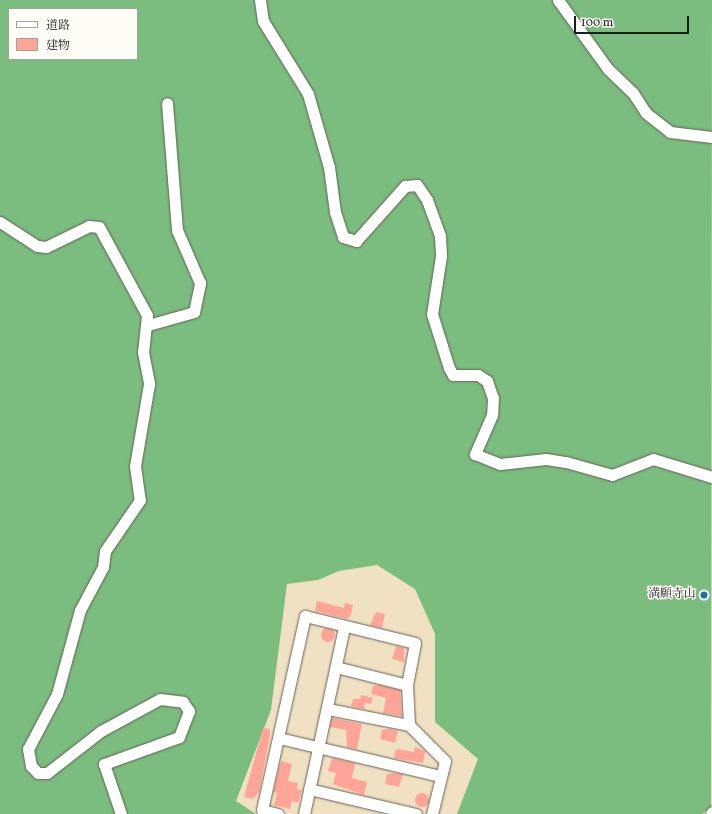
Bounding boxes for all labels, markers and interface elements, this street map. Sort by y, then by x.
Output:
legend [8,8,138,60]
scale bar [576,8,691,34]
text: 100 m [581,15,613,31]
text: 道路 [46,18,70,34]
text: 建物 [46,38,70,54]
place label: 満願寺山 [648,588,696,602]
marker: 満願寺山 [699,590,709,600]

